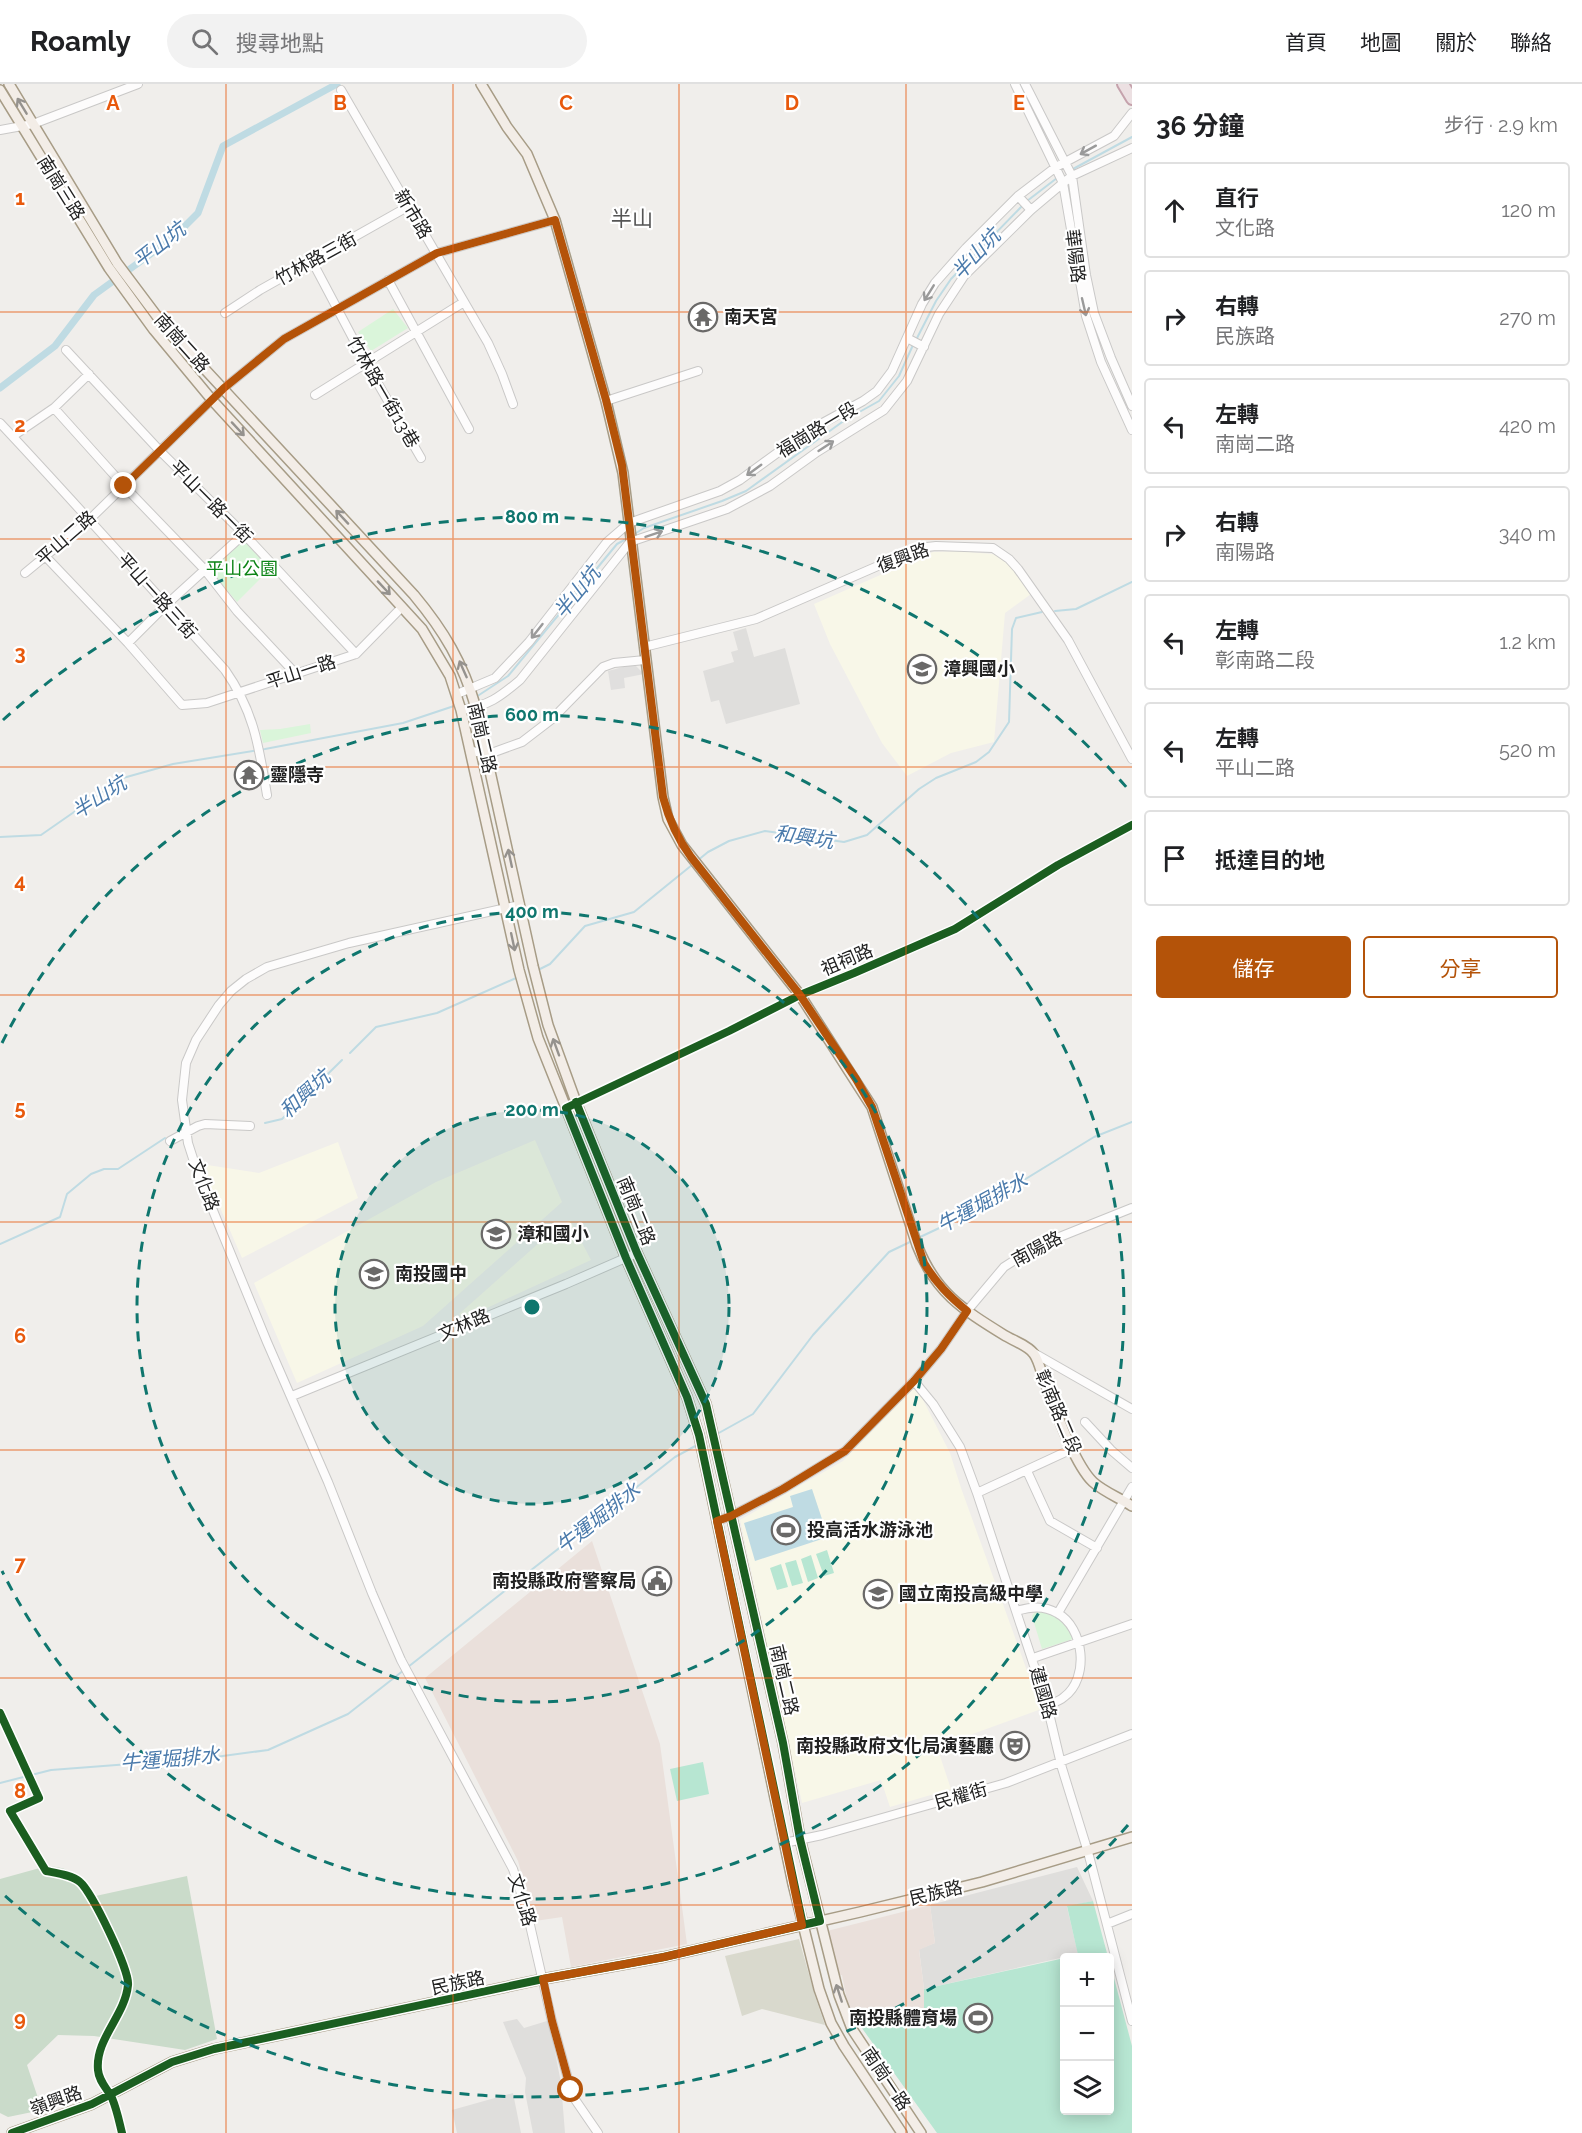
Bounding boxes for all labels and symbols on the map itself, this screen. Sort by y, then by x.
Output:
text: A [106,91,120,115]
text: B [333,91,347,115]
text: C [559,91,573,115]
text: D [785,91,799,115]
text: E [1013,91,1025,115]
one-way arrow [15,97,28,114]
one-way arrow [1080,145,1098,156]
street label: 南崗三路 [33,152,89,224]
street label: 新市路 [391,185,436,242]
text: 1 [15,186,25,210]
district label: 半山 [611,206,653,231]
water label: 平山坑 [128,215,192,273]
water label: 半山坑 [947,222,1007,284]
street label: 竹林路三街 [271,228,360,290]
street label: 華陽路 [1062,228,1089,284]
one-way arrow [923,284,935,301]
one-way arrow [1078,297,1090,316]
temple icon: 南天宮 [687,301,719,333]
place label: 南天宮 [724,306,778,327]
street label: 南崗二路 [150,309,214,376]
street label: 竹林路一街13巷 [343,332,424,451]
street label: 福崗路一段 [773,397,861,462]
text: 2 [14,413,26,437]
one-way arrow [231,421,245,436]
one-way arrow [817,440,834,452]
street label: 平山一路一街 [166,456,257,547]
one-way arrow [747,464,763,476]
route end [110,472,136,498]
street label: 平山二路 [32,506,100,569]
text: 800 m [505,506,559,527]
one-way arrow [335,510,349,525]
one-way arrow [644,528,662,539]
street label: 復興路 [874,538,932,577]
street label: 平山一路三街 [113,549,201,643]
park label: 平山公園 [206,558,278,579]
water label: 半山坑 [549,559,607,623]
one-way arrow [377,580,391,595]
one-way arrow [531,623,544,639]
text: 3 [14,641,26,665]
street label: 平山一路 [263,650,338,693]
school or university icon: 漳興國小 [906,653,938,685]
place label: 漳興國小 [943,658,1015,679]
one-way arrow [456,661,468,679]
street label: 南崗二路 [464,700,501,775]
text: 600 m [505,704,559,725]
temple icon: 靈隱寺 [233,759,265,791]
place label: 靈隱寺 [270,764,324,785]
water label: 半山坑 [67,769,133,823]
water label: 和興坑 [773,821,838,853]
one-way arrow [503,849,515,868]
text: 4 [14,869,26,893]
text: 400 m [505,901,559,922]
one-way arrow [508,931,519,951]
street label: 祖祠路 [818,939,876,980]
one-way arrow [550,1038,561,1057]
water label: 和興坑 [275,1063,338,1123]
text: 5 [14,1096,26,1120]
text: 200 m [505,1099,559,1120]
street label: 文化路 [185,1156,224,1214]
water label: 牛運堀排水 [932,1168,1032,1238]
street label: 南崗二路 [613,1174,660,1248]
school or university icon: 漳和國小 [480,1218,512,1250]
place label: 漳和國小 [517,1223,589,1244]
street label: 南陽路 [1008,1227,1066,1271]
school or university icon: 南投國中 [358,1258,390,1290]
place label: 南投國中 [395,1263,467,1284]
centre of rings [522,1297,542,1317]
street label: 文林路 [435,1304,493,1345]
text: 6 [14,1324,26,1348]
street label: 彰南路二段 [1031,1366,1086,1457]
water label: 牛運堀排水 [551,1477,646,1558]
sports icon: 投高活水游泳池 [770,1514,802,1546]
place label: 投高活水游泳池 [807,1519,933,1540]
text: 7 [14,1552,26,1576]
public building icon: 南投縣政府警察局 [641,1565,673,1597]
place label: 南投縣政府警察局 [492,1570,636,1591]
school or university icon: 國立南投高級中學 [862,1578,894,1610]
place label: 國立南投高級中學 [899,1583,1043,1604]
street label: 南崗二路 [766,1642,803,1717]
street label: 建國路 [1026,1664,1061,1722]
theatre icon: 南投縣政府文化局演藝廳 [999,1730,1031,1762]
place label: 南投縣政府文化局演藝廳 [796,1735,994,1756]
water label: 牛運堀排水 [119,1743,222,1775]
street label: 民權街 [932,1778,990,1813]
text: 8 [14,1779,26,1803]
street label: 文化路 [505,1871,540,1929]
street label: 民族路 [907,1876,965,1909]
street label: 民族路 [429,1967,486,1998]
one-way arrow [832,1984,843,2003]
sports icon: 南投縣體育場 [962,2002,994,2034]
text: 9 [14,2007,26,2031]
place label: 南投縣體育場 [849,2007,957,2028]
street label: 南崗一路 [858,2043,915,2114]
route start [557,2076,583,2102]
street label: 嶺興路 [27,2081,85,2120]

